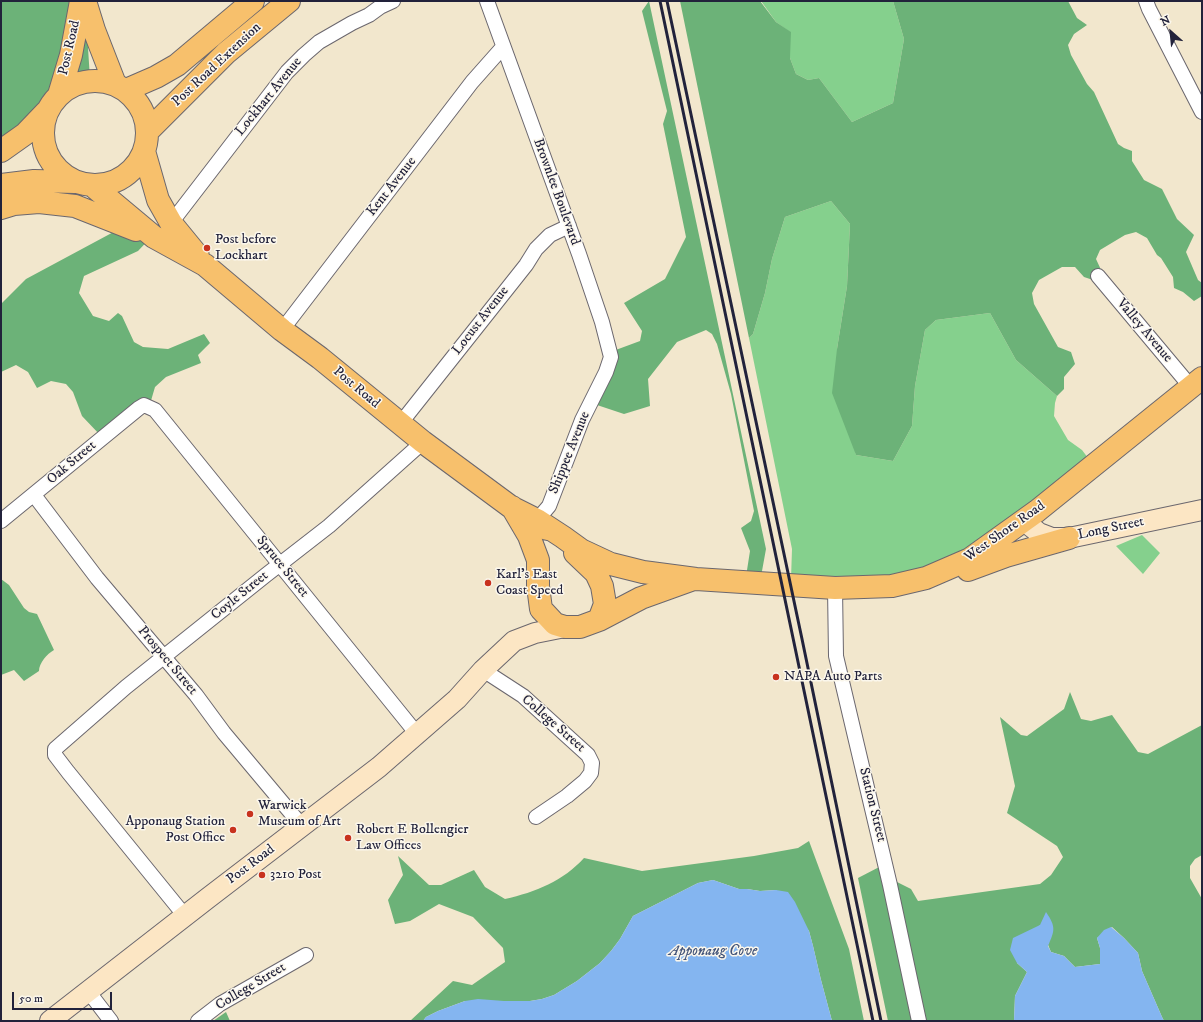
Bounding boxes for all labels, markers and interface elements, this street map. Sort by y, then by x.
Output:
north arrow [1151,12,1191,52]
text: N [1158,13,1173,30]
street label: Post Road [56,19,84,77]
street label: Post Road Extension [169,19,265,111]
street label: Lockhart Avenue [232,54,306,140]
street label: Brownlee Boulevard [529,136,583,248]
street label: Kent Avenue [364,154,420,220]
place label: Post before Lockhart [215,232,276,264]
marker: Post before Lockhart [202,243,212,253]
street label: Locust Avenue [449,283,513,359]
street label: Valley Avenue [1112,296,1176,366]
street label: Post Road [329,364,383,412]
street label: Shippee Avenue [546,409,594,497]
street label: Oak Street [44,438,100,488]
street label: West Shore Road [961,498,1049,566]
street label: Long Street [1076,514,1146,544]
street label: Spruce Street [252,533,312,601]
place label: Karl's East Coast Speed [496,567,563,600]
street label: Coyle Street [208,568,272,624]
marker: Karl's East Coast Speed [483,578,493,588]
street label: Prospect Street [133,623,201,699]
place label: NAPA Auto Parts [784,669,882,685]
marker: NAPA Auto Parts [771,672,781,682]
street label: College Street [518,692,588,756]
street label: Station Street [855,766,889,844]
place label: Warwick Museum of Art [258,798,341,830]
marker: Warwick Museum of Art [245,809,255,819]
place label: Apponaug Station Post Office [125,814,225,846]
place label: Robert E Bollengier Law Offices [356,822,469,854]
marker: Apponaug Station Post Office [228,825,238,835]
marker: Robert E Bollengier Law Offices [343,833,353,843]
street label: Post Road [224,841,278,889]
place label: 3210 Post [270,867,322,883]
marker: 3210 Post [257,870,267,880]
water label: Apponaug Cove [669,943,757,961]
street label: College Street [213,959,289,1015]
scale bar [14,984,114,1010]
text: 50 m [19,991,43,1006]

